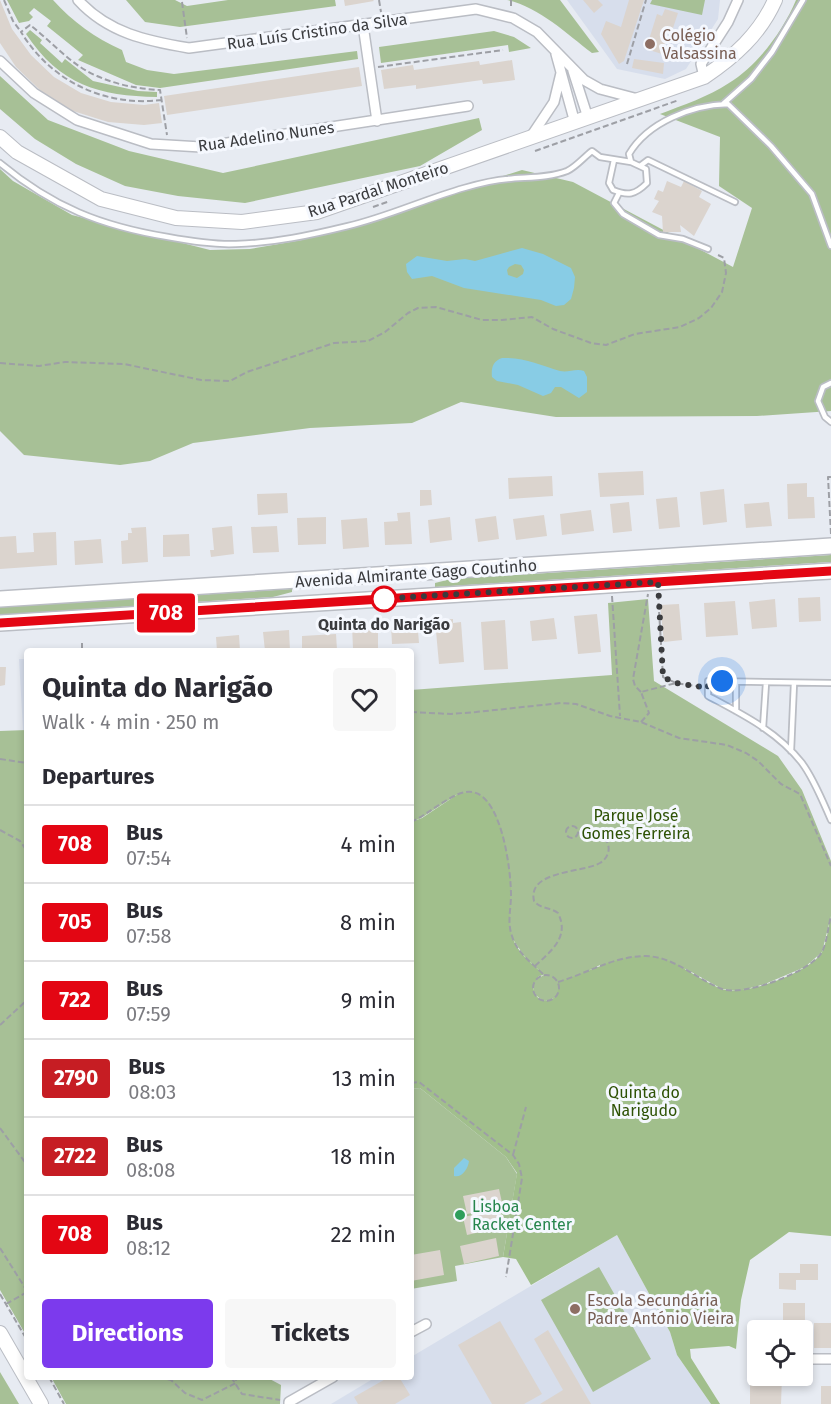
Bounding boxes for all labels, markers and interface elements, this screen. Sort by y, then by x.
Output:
street label: Rua Luís Cristino da Silva [226,9,408,54]
place label: Colégio Valsassina [662,26,737,63]
marker: Colégio Valsassina [643,37,657,51]
street label: Rua Adelino Nunes [197,118,335,155]
street label: Rua Pardal Monteiro [305,158,451,221]
street label: Avenida Almirante Gago Coutinho [294,556,538,591]
marker: Quinta do Narigão [371,586,397,612]
line badge: 708 [132,594,201,632]
text: 708 [149,600,183,626]
place label: Quinta do Narigão [318,615,450,634]
your location [707,666,737,696]
button: heart [333,668,396,731]
text: Quinta do Narigão [42,671,273,704]
text: Walk · 4 min · 250 m [42,710,219,734]
text: Departures [42,763,154,790]
park label: Parque José Gomes Ferreira [581,806,691,843]
text: Bus [126,819,163,846]
text: 708 [58,831,92,857]
text: 4 min [341,831,396,858]
text: 07:54 [126,846,171,870]
text: Bus [126,897,163,924]
text: 705 [58,909,92,935]
text: 8 min [340,909,396,936]
text: 07:58 [126,924,172,948]
text: Bus [126,975,163,1002]
text: 722 [59,987,91,1013]
text: 9 min [341,987,396,1014]
text: 07:59 [126,1002,171,1026]
text: Bus [128,1053,165,1080]
text: 2790 [54,1065,98,1091]
text: 13 min [332,1065,396,1092]
text: 08:03 [128,1080,176,1104]
park label: Quinta do Narigudo [608,1083,680,1120]
text: Bus [126,1131,163,1158]
text: 2722 [54,1143,96,1169]
text: 18 min [331,1143,396,1170]
text: 08:08 [126,1158,175,1182]
place label: Lisboa Racket Center [472,1197,573,1234]
marker: Lisboa Racket Center [453,1208,467,1222]
text: Bus [126,1209,163,1236]
text: 708 [58,1221,92,1247]
text: 22 min [330,1221,396,1248]
text: 08:12 [126,1236,171,1260]
place label: Escola Secundária Padre António Vieira [587,1291,734,1328]
button: Directions [42,1299,213,1368]
button: Tickets [225,1299,396,1368]
marker: Escola Secundária Padre António Vieira [568,1302,582,1316]
map controls [747,1320,813,1386]
button: locate [747,1320,813,1386]

